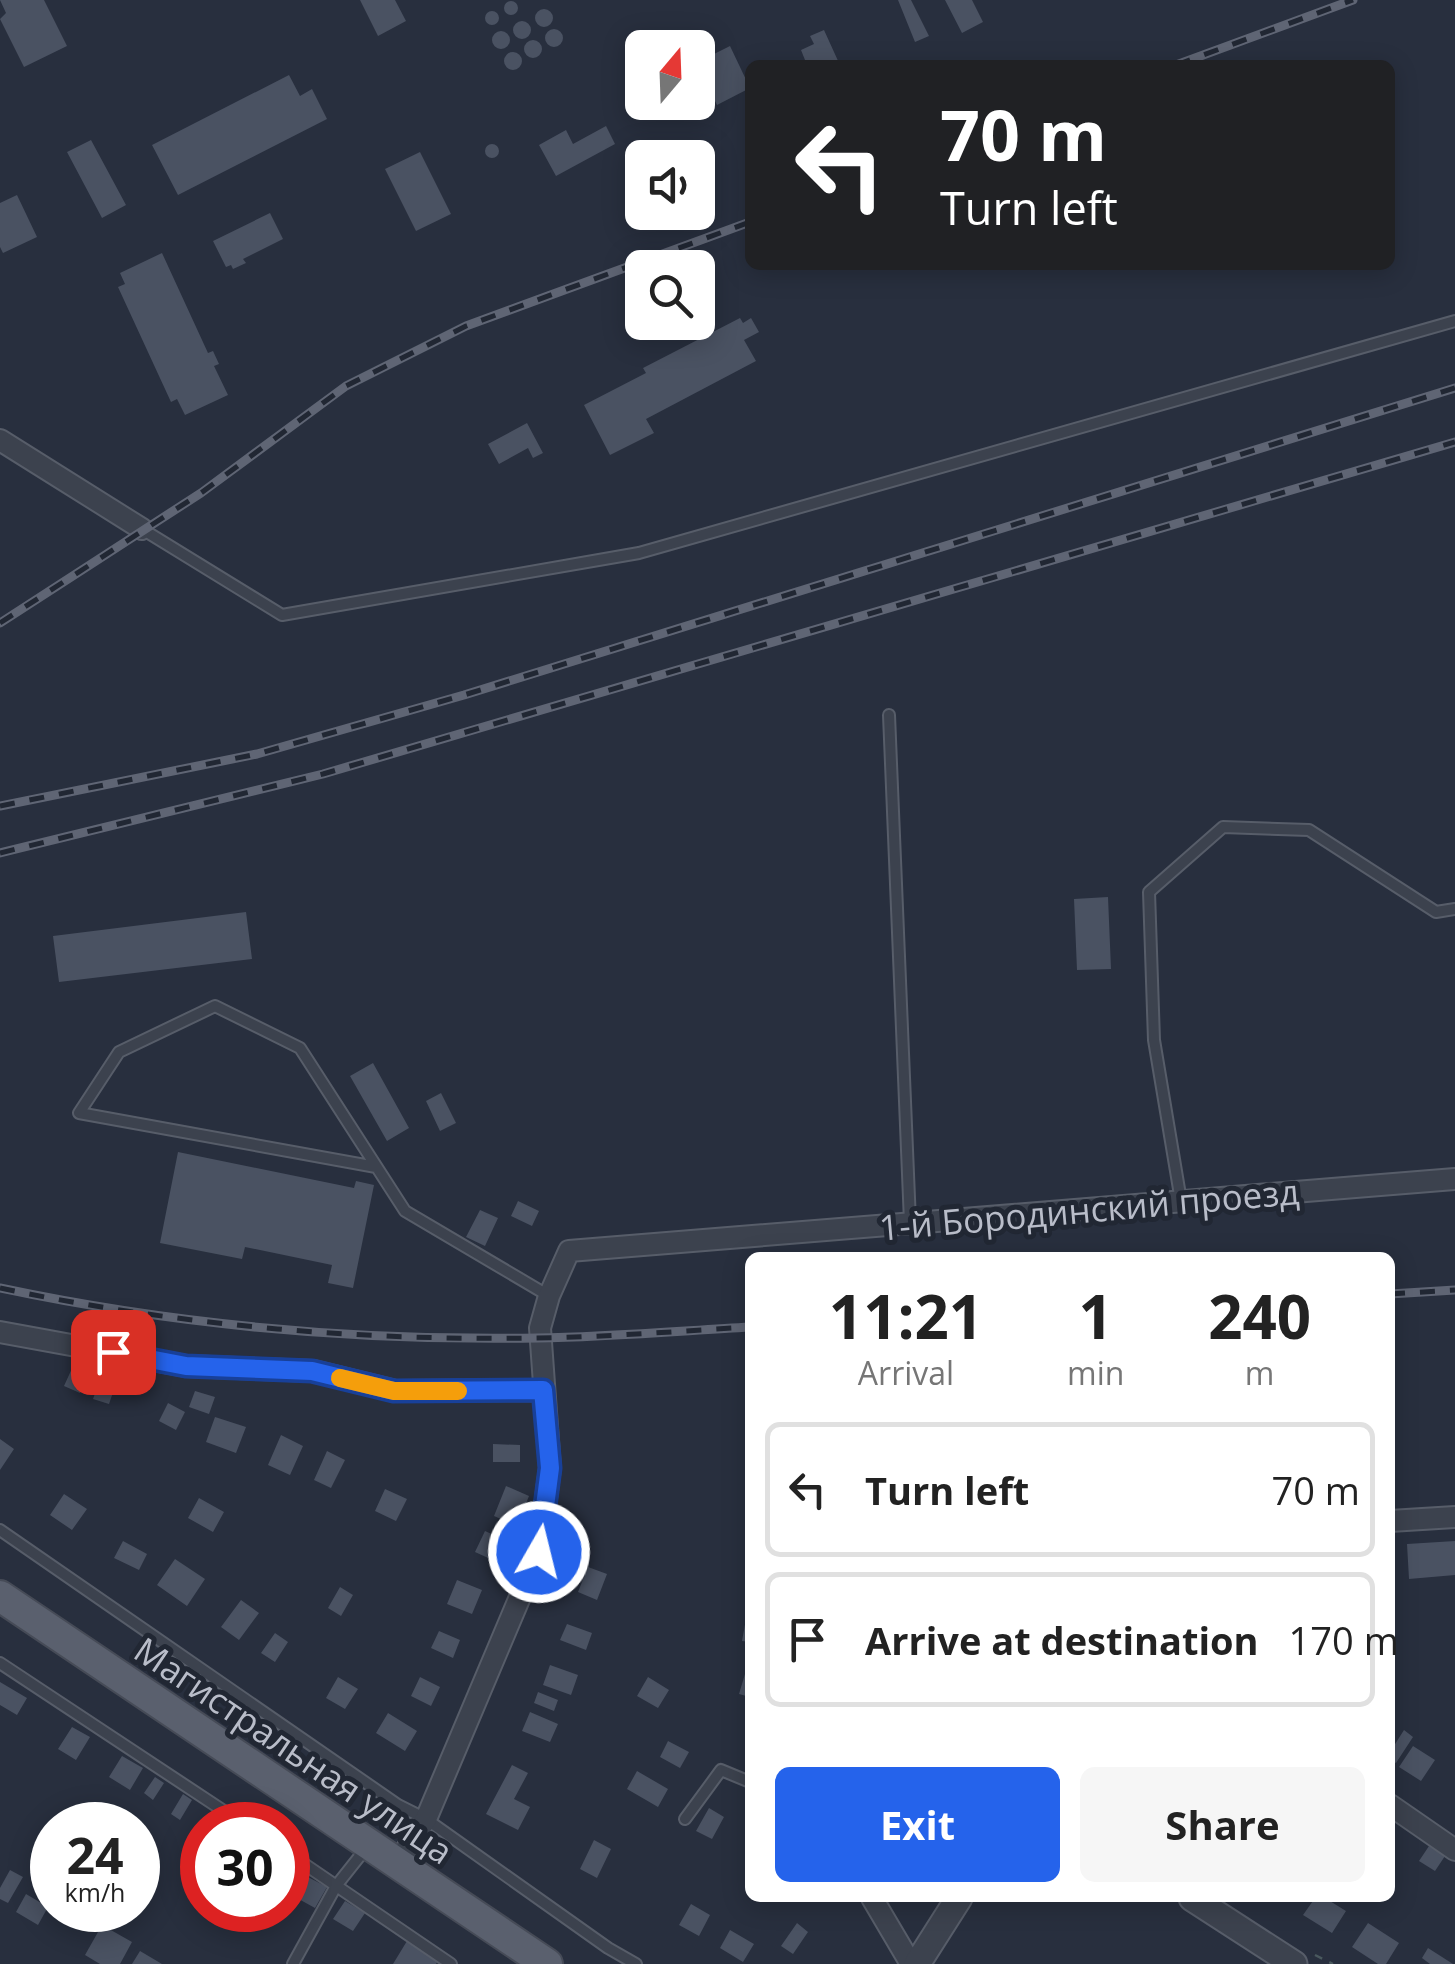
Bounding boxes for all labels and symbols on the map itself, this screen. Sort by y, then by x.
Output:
north arrow [625,30,715,120]
street label: 1-й Бородинский проезд [877,1167,1301,1251]
pin [71,1310,156,1395]
position arrow [487,1500,591,1604]
street label: Магистральная улица [126,1626,462,1874]
speed limit sign: 30 [180,1802,310,1932]

